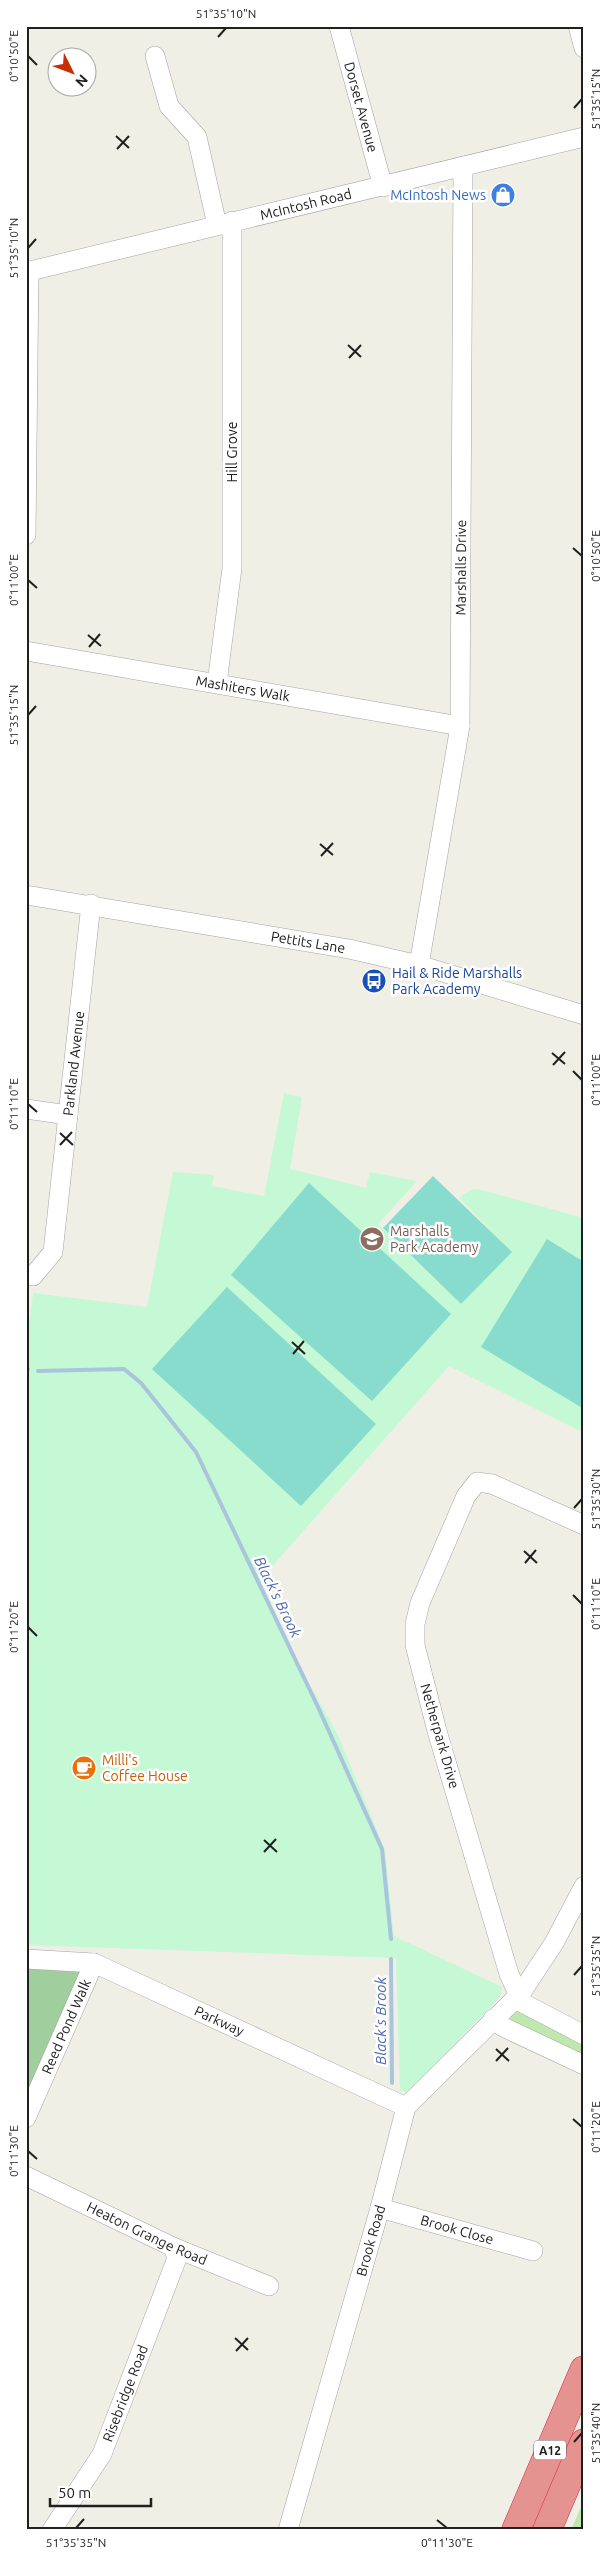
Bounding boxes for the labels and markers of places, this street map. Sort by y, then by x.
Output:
shop icon: McIntosh News [490,182,516,208]
place label: McIntosh News [390,187,486,203]
place label: Hail & Ride Marshalls Park Academy [392,965,522,997]
bus stop icon: Hail & Ride Marshalls Park Academy [361,968,387,994]
place label: Marshalls Park Academy [390,1223,479,1255]
school or university icon: Marshalls Park Academy [359,1226,385,1252]
place label: Milli's Coffee House [102,1752,188,1784]
cafe icon: Milli's Coffee House [71,1755,97,1781]

